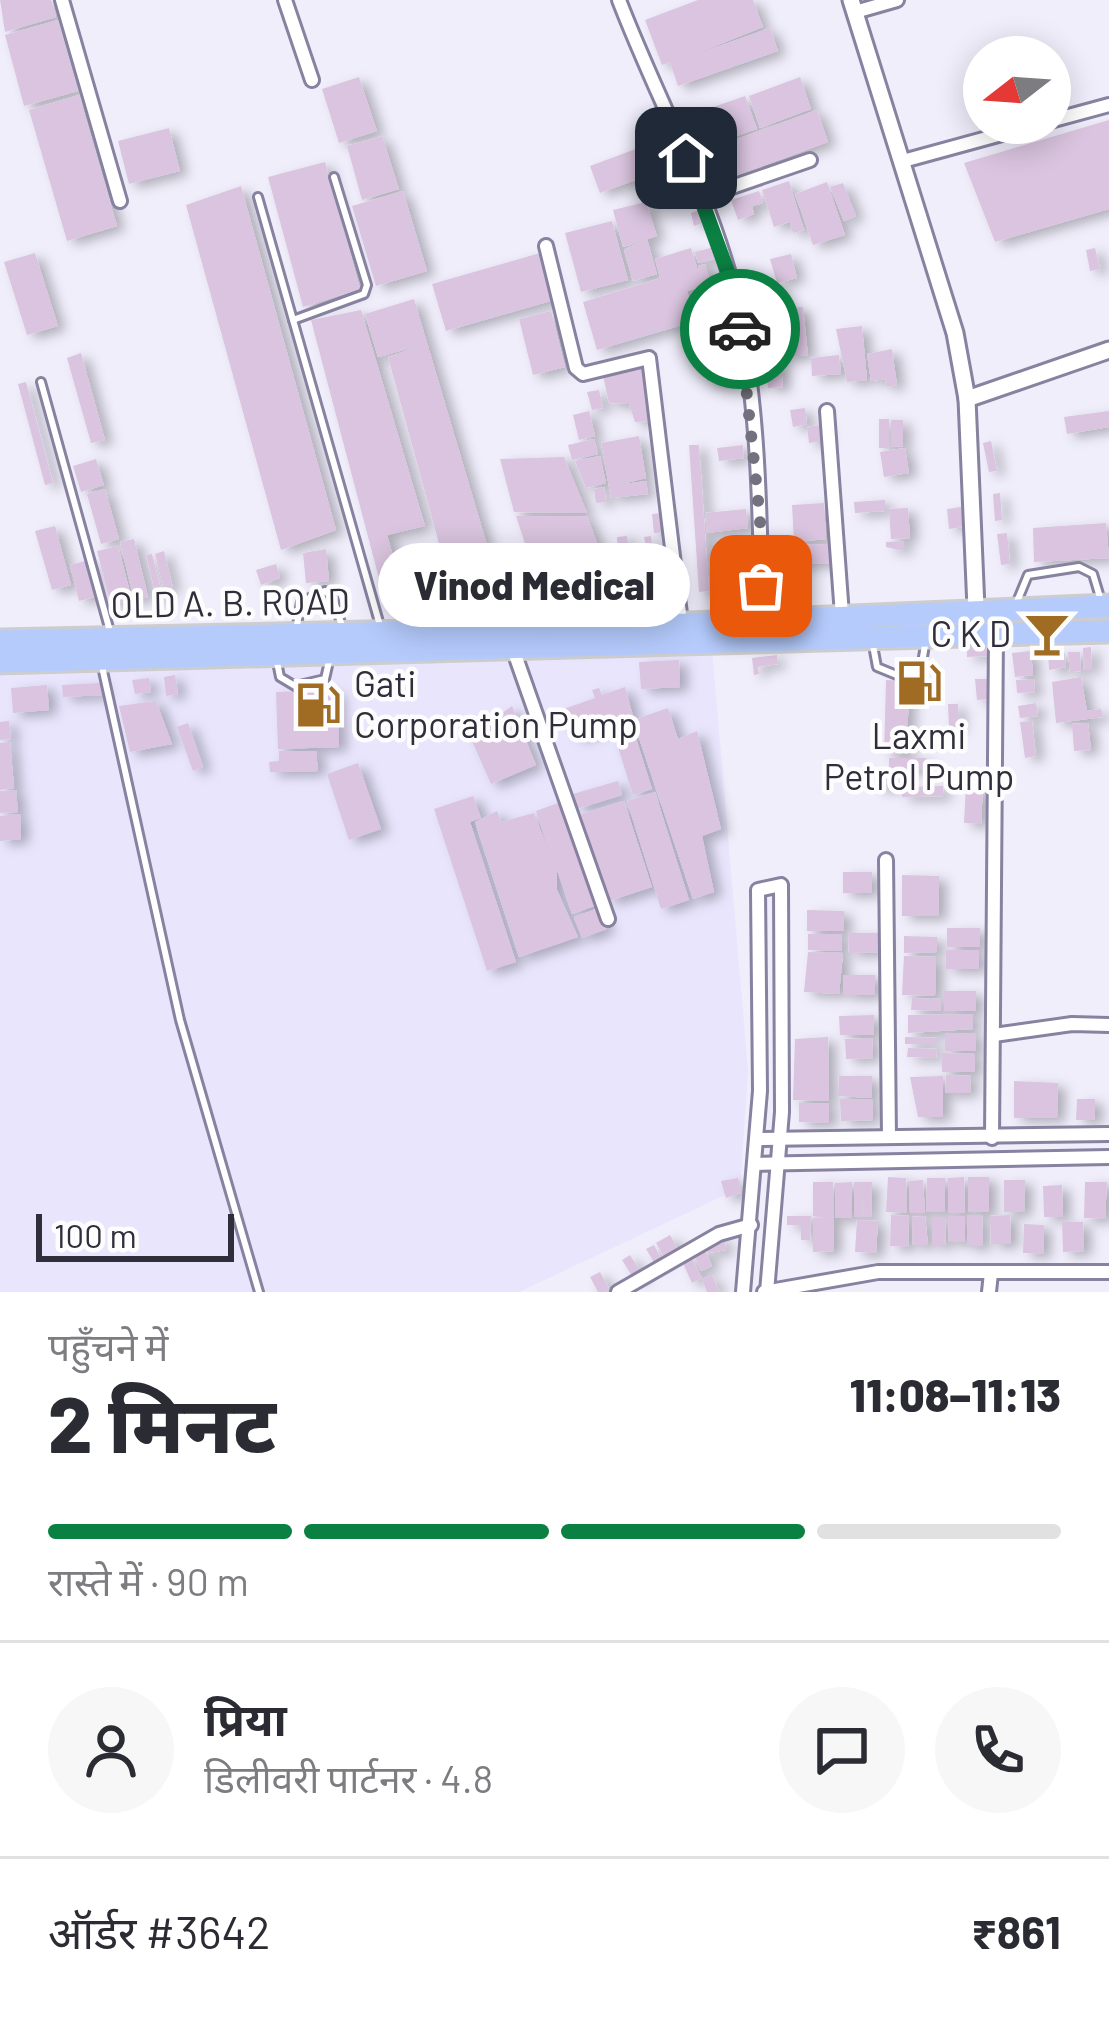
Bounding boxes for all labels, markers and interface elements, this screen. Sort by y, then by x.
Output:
north arrow [963,36,1071,144]
map controls [963,36,1071,144]
pin [635,107,737,209]
icon: home [653,125,719,191]
courier [680,269,800,389]
icon: car [707,296,773,362]
pin [710,535,812,637]
callout: Vinod Medical [377,544,689,628]
icon: bag [728,553,794,619]
text: Vinod Medical [413,561,655,608]
street label: OLD A. B. ROAD [110,578,350,625]
bar icon: C K D [1022,609,1072,659]
place label: C K D [931,611,1011,654]
fuel station icon: Laxmi Petrol Pump [894,658,944,708]
place label: Gati Corporation Pump [354,661,638,745]
fuel station icon: Gati Corporation Pump [293,680,343,730]
place label: Laxmi Petrol Pump [824,713,1014,797]
scale bar [36,1208,234,1261]
text: 100 m [54,1215,137,1255]
text: पहुँचने में [48,1322,168,1369]
text: 11:08–11:13 [850,1367,1061,1421]
text: 2 मिनट [48,1375,276,1469]
text: रास्ते में · 90 m [48,1557,249,1604]
button: person [48,1687,174,1813]
button: chat [779,1687,905,1813]
button: phone [935,1687,1061,1813]
text: प्रिया [204,1691,287,1745]
text: डिलीवरी पार्टनर · 4.8 [204,1754,493,1801]
text: ऑर्डर #3642 [48,1904,270,1958]
text: ₹861 [971,1904,1061,1958]

